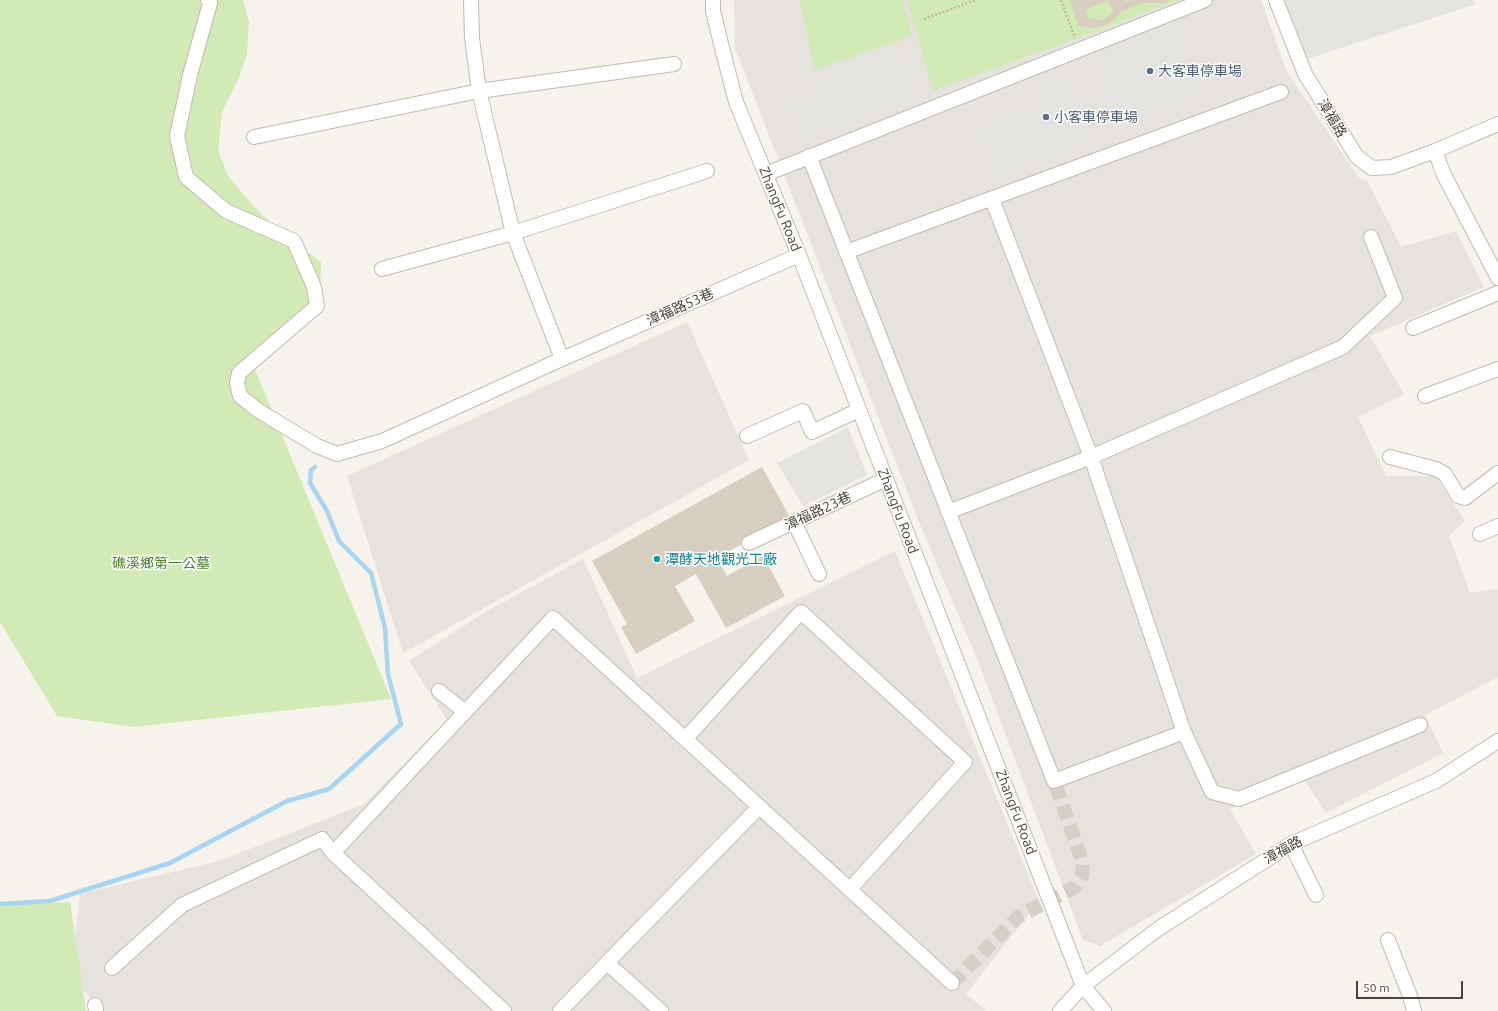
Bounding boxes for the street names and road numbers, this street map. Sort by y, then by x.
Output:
street label: 漳福路 [1314,96,1350,140]
street label: ZhangFu Road [755,164,805,254]
street label: 漳福路53巷 [644,285,716,329]
street label: ZhangFu Road [874,466,922,556]
street label: 漳福路23巷 [782,488,854,534]
street label: ZhangFu Road [992,767,1040,857]
street label: 漳福路 [1261,832,1305,868]

